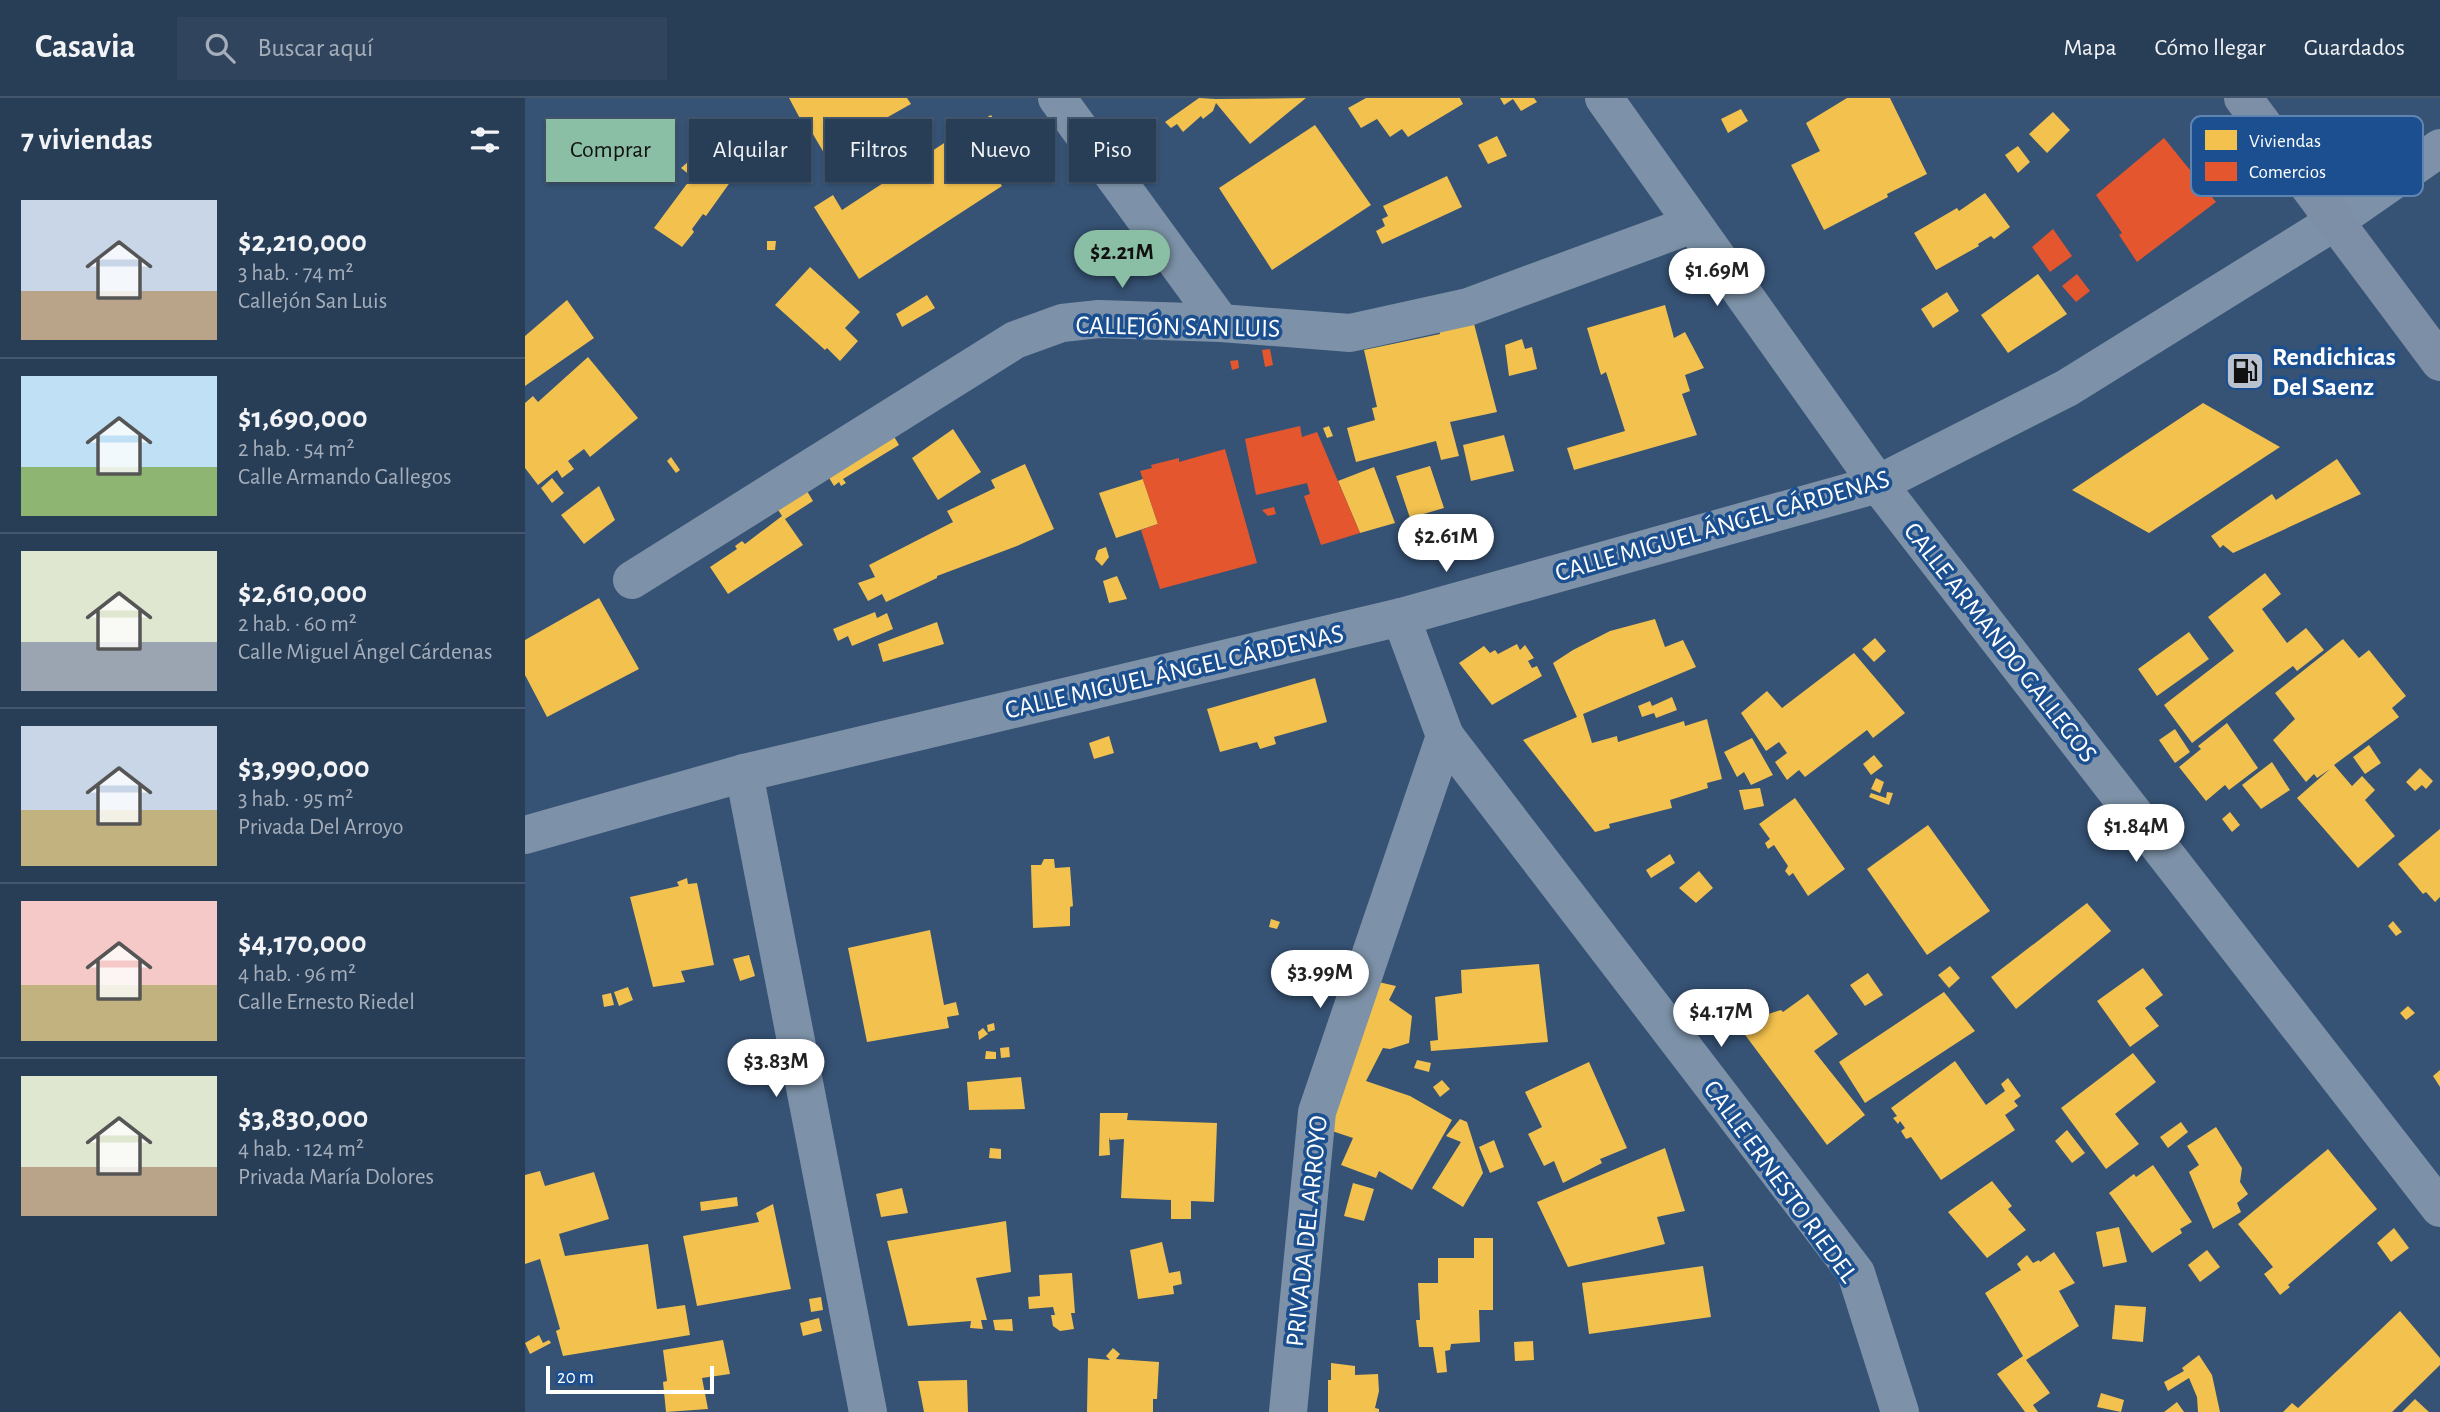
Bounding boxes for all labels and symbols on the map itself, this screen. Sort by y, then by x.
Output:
legend [2191,116,2423,196]
text: Viviendas [2249,132,2321,151]
text: Comercios [2249,163,2326,182]
pin: $2.21M [1065,230,1179,290]
pin: $1.69M [1660,248,1774,308]
street label: CALLEJÓN SAN LUIS [1075,310,1281,342]
place label: Rendichicas Del Saenz [2272,344,2396,400]
fuel station icon: Rendichicas Del Saenz [2224,350,2266,392]
street label: CALLE MIGUEL ÁNGEL CÁRDENAS [1552,464,1892,586]
pin: $2.61M [1389,514,1503,574]
street label: CALLE ARMANDO GALLEGOS [1899,518,2102,767]
street label: CALLE MIGUEL ÁNGEL CÁRDENAS [1002,618,1346,724]
pin: $1.84M [2079,804,2193,864]
pin: $3.99M [1263,950,1377,1010]
pin: $4.17M [1664,990,1778,1049]
pin: $3.83M [719,1040,833,1099]
street label: CALLE ERNESTO RIEDEL [1698,1076,1862,1288]
street label: PRIVADA DEL ARROYO [1282,1114,1332,1348]
scale bar [546,1363,714,1395]

